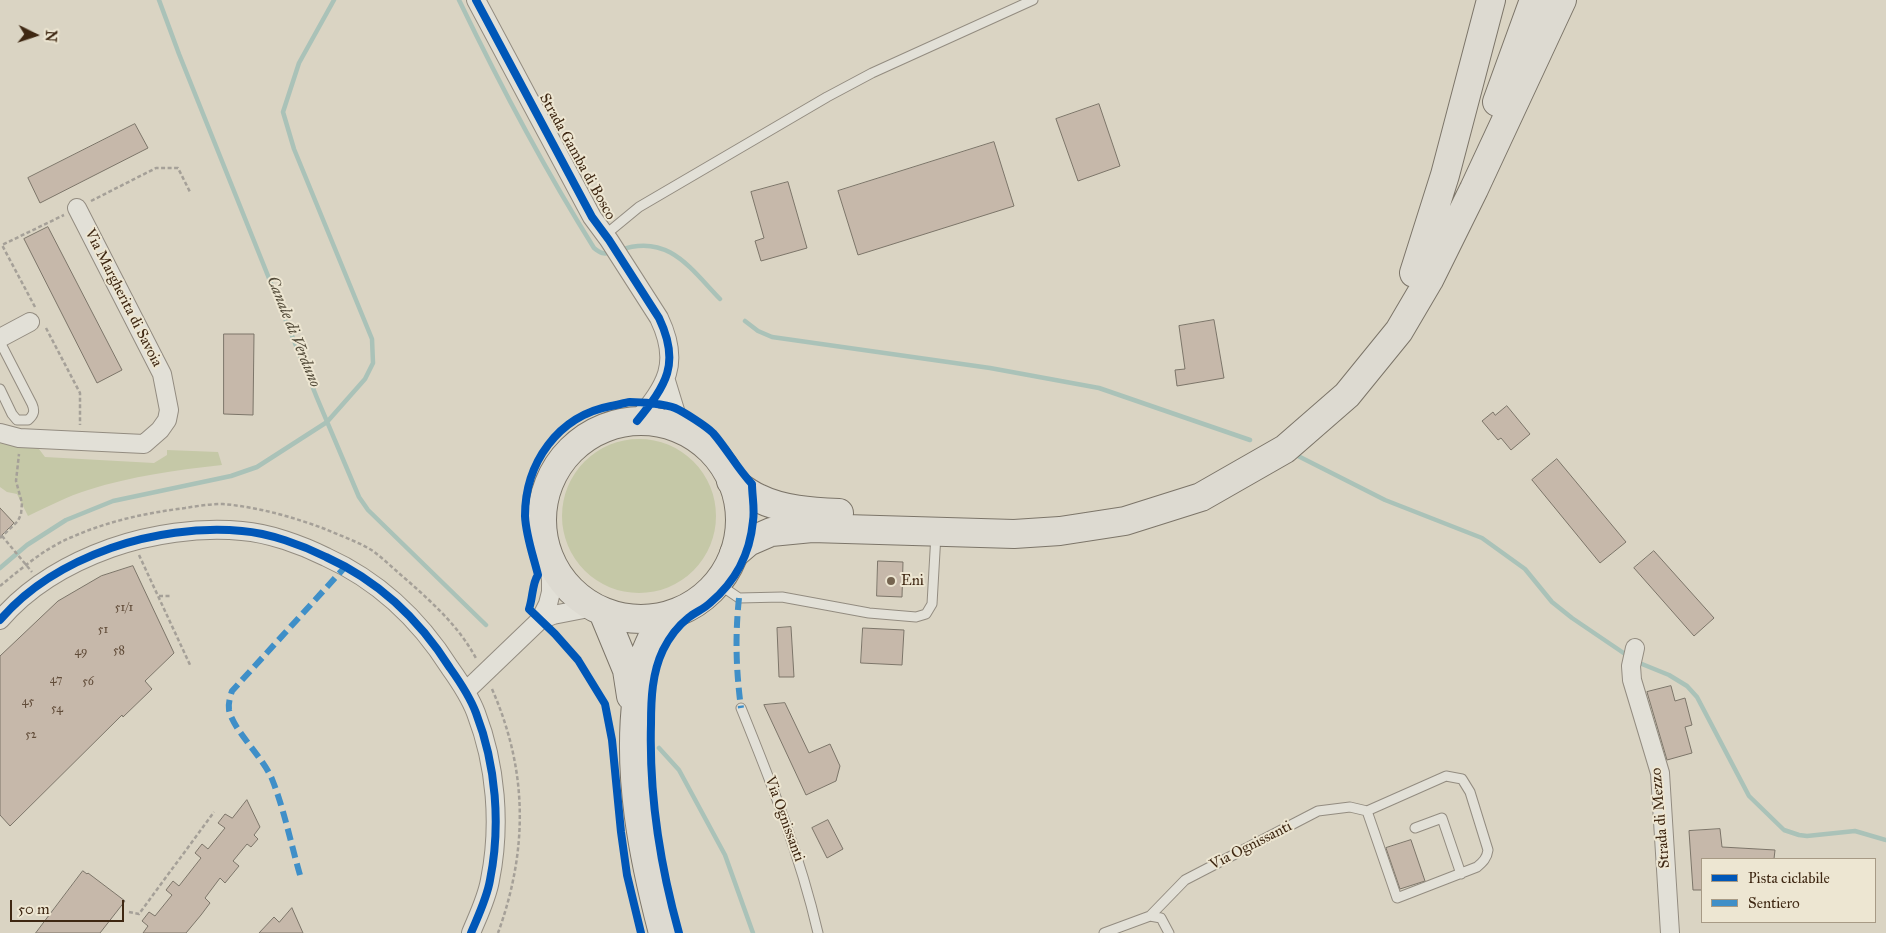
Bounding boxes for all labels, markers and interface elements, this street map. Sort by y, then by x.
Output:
north arrow [10,10,60,60]
text: N [42,30,59,43]
street label: Strada Gamba di Bosco [535,91,619,223]
street label: Via Margherita di Savoia [80,226,166,370]
water label: Canale di Verduno [262,274,324,390]
place label: Eni [901,572,924,590]
marker: Eni [885,575,897,587]
house number: 51/1 [115,601,133,615]
house number: 51 [98,623,108,637]
house number: 58 [113,644,125,658]
house number: 49 [74,645,88,659]
house number: 47 [50,673,62,687]
house number: 56 [82,675,94,689]
house number: 45 [22,695,34,709]
house number: 54 [51,702,63,716]
house number: 52 [25,728,37,742]
street label: Strada di Mezzo [1648,767,1674,869]
street label: Via Ognissanti [760,774,808,864]
street label: Via Ognissanti [1207,818,1295,874]
legend [1701,858,1876,923]
text: Pista ciclabile [1748,869,1830,887]
scale bar [12,890,126,922]
text: Sentiero [1748,894,1800,912]
text: 50 m [18,900,50,918]

